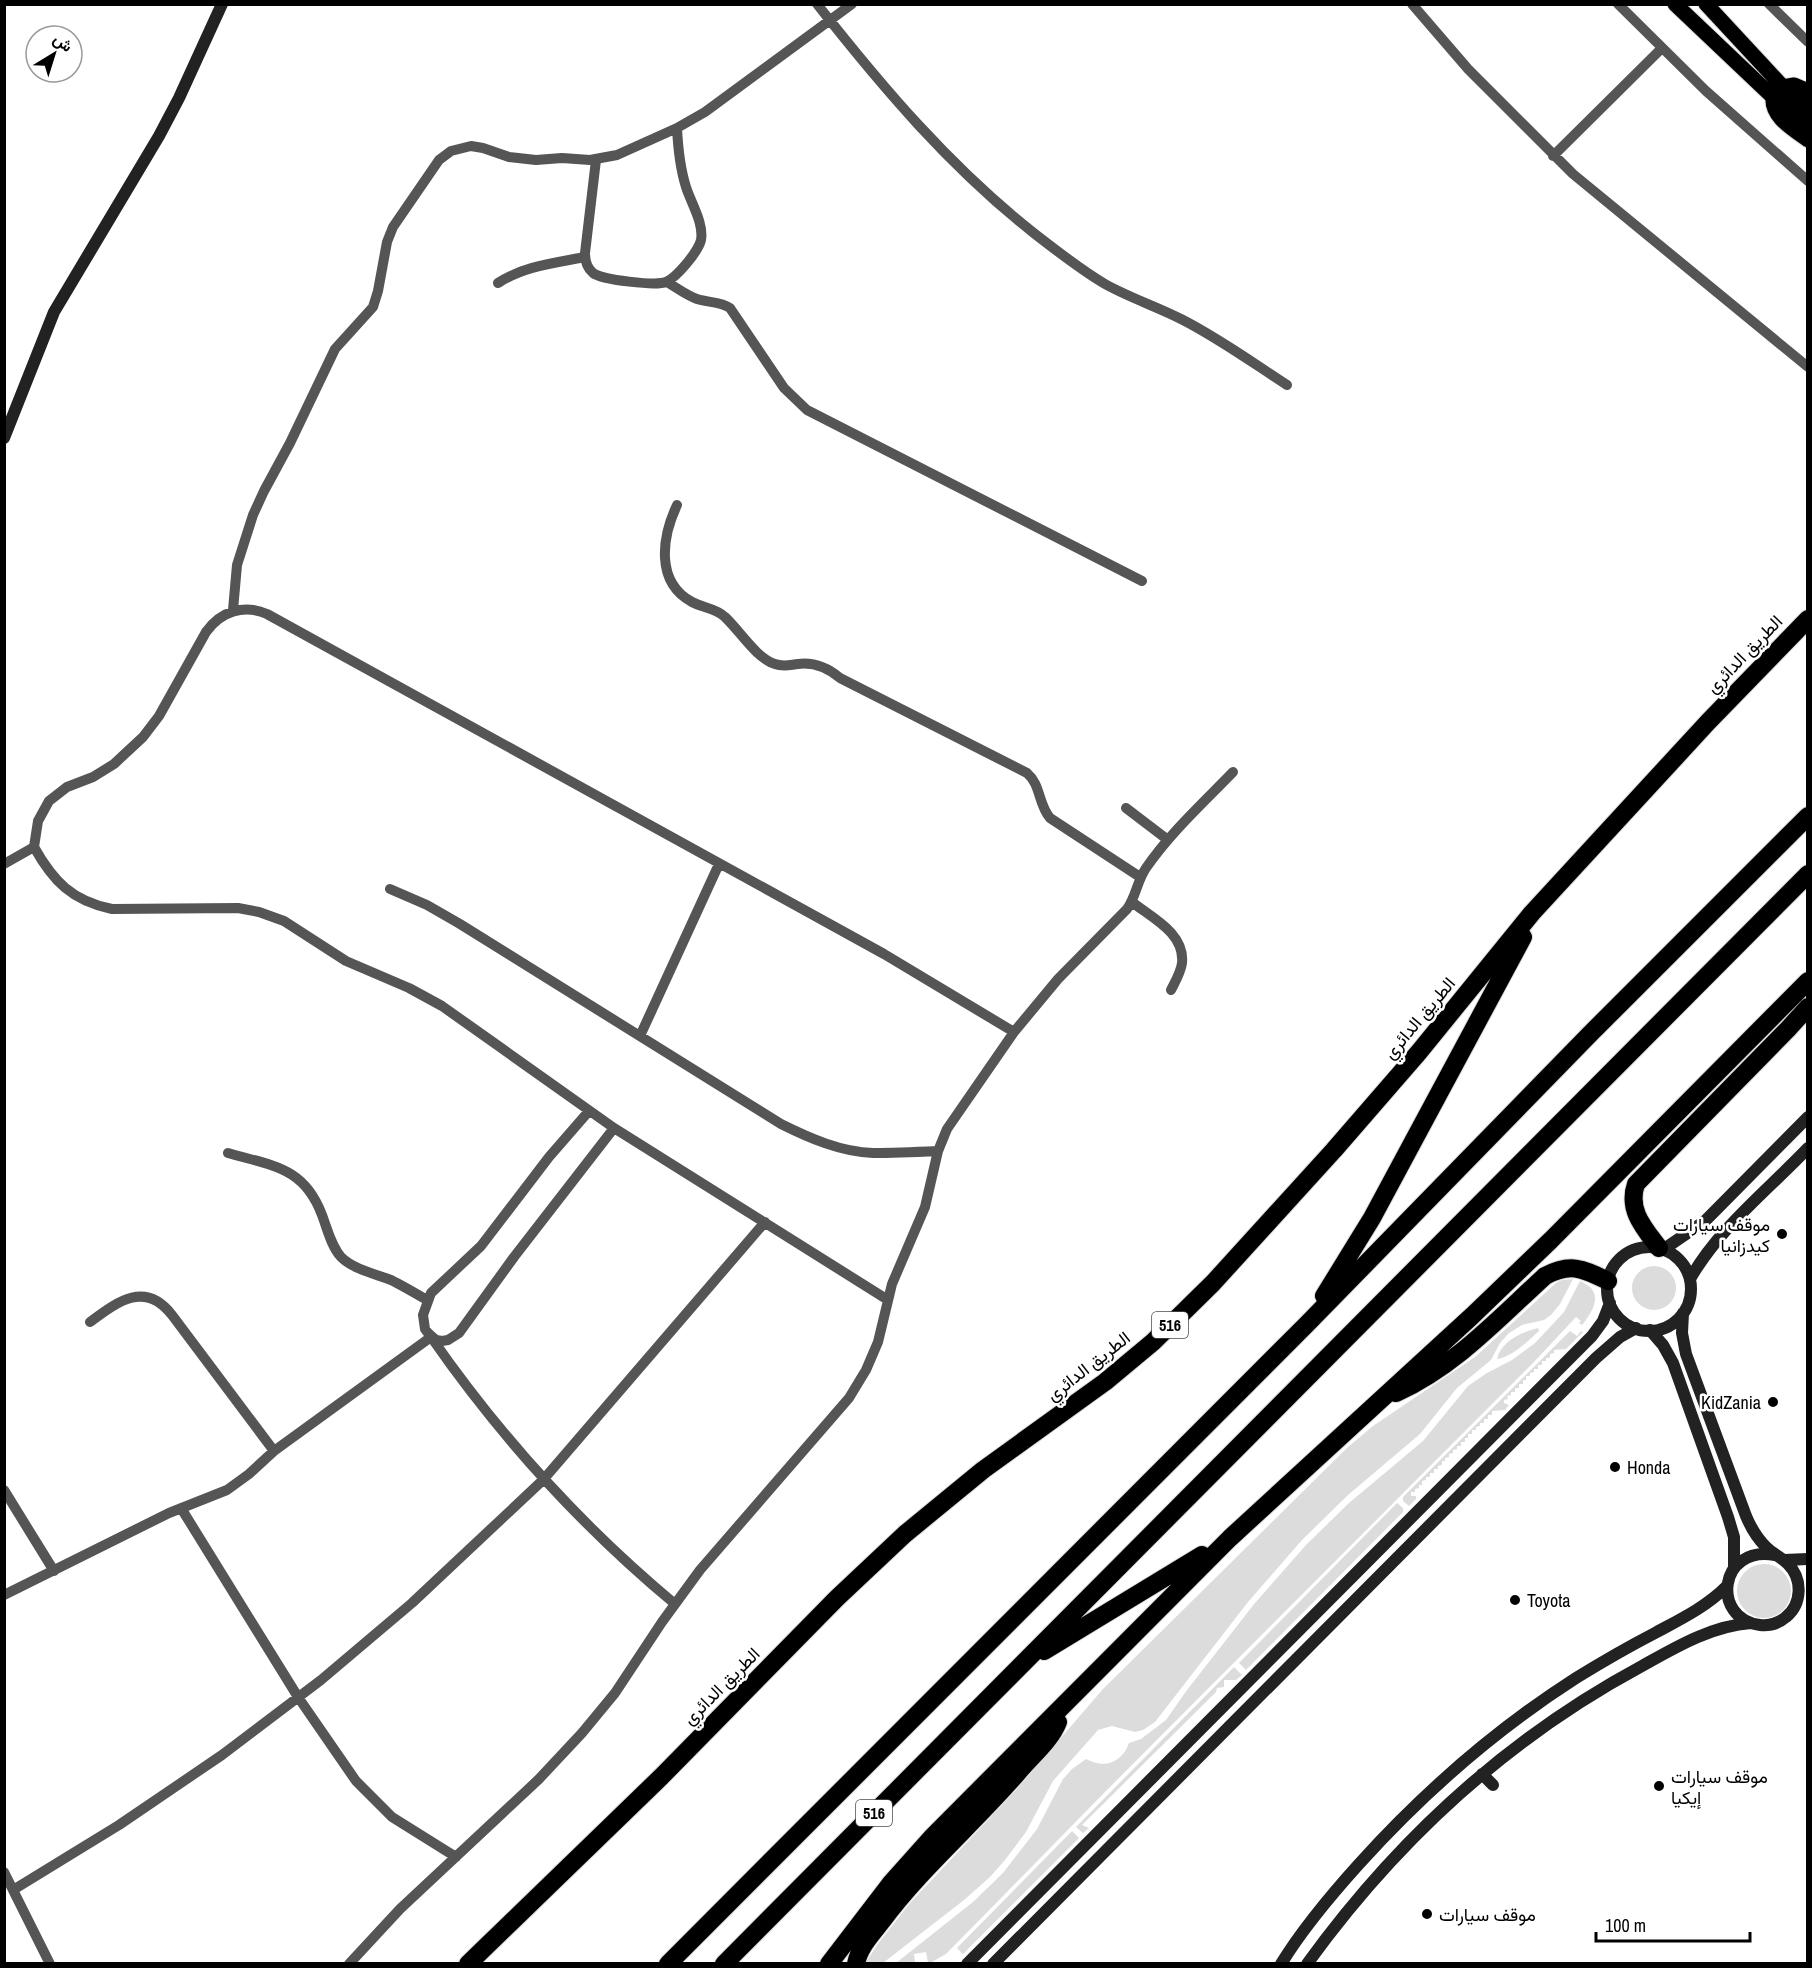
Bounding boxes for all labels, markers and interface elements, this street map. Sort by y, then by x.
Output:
north arrow [24,24,84,84]
text: ش [49,28,78,57]
street label: الطريق الدائري [1700,609,1790,701]
street label: الطريق الدائري [1377,972,1463,1066]
place label: موقف سيارات كيدزانيا [1673,1212,1770,1258]
marker: موقف سيارات كيدزانيا [1775,1227,1789,1241]
road number: 516 [1152,1312,1188,1338]
street label: الطريق الدائري [1041,1325,1137,1409]
place label: KidZania [1701,1390,1761,1415]
marker: KidZania [1766,1395,1780,1409]
place label: Honda [1627,1455,1671,1480]
marker: Honda [1608,1460,1622,1474]
place label: Toyota [1527,1588,1571,1613]
marker: Toyota [1508,1593,1522,1607]
street label: الطريق الدائري [677,1642,767,1732]
place label: موقف سيارات إيكيا [1671,1764,1768,1810]
marker: موقف سيارات إيكيا [1652,1779,1666,1793]
road number: 516 [856,1800,892,1826]
place label: موقف سيارات [1439,1902,1536,1927]
scale bar [1596,1905,1750,1943]
marker: موقف سيارات [1420,1907,1434,1921]
text: 100 m [1605,1913,1646,1938]

